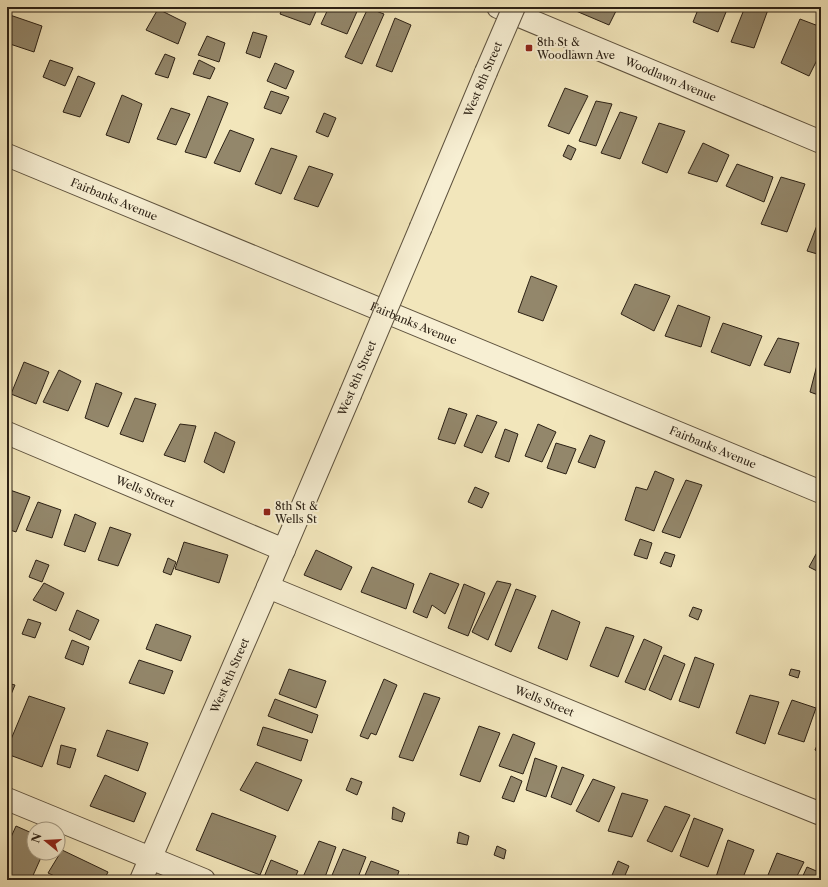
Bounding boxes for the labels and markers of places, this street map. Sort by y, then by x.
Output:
place label: 8th St & Woodlawn Ave [536,35,615,62]
marker: 8th St & Woodlawn Ave [524,43,534,53]
place label: 8th St & Wells St [274,499,318,526]
marker: 8th St & Wells St [262,507,272,517]

